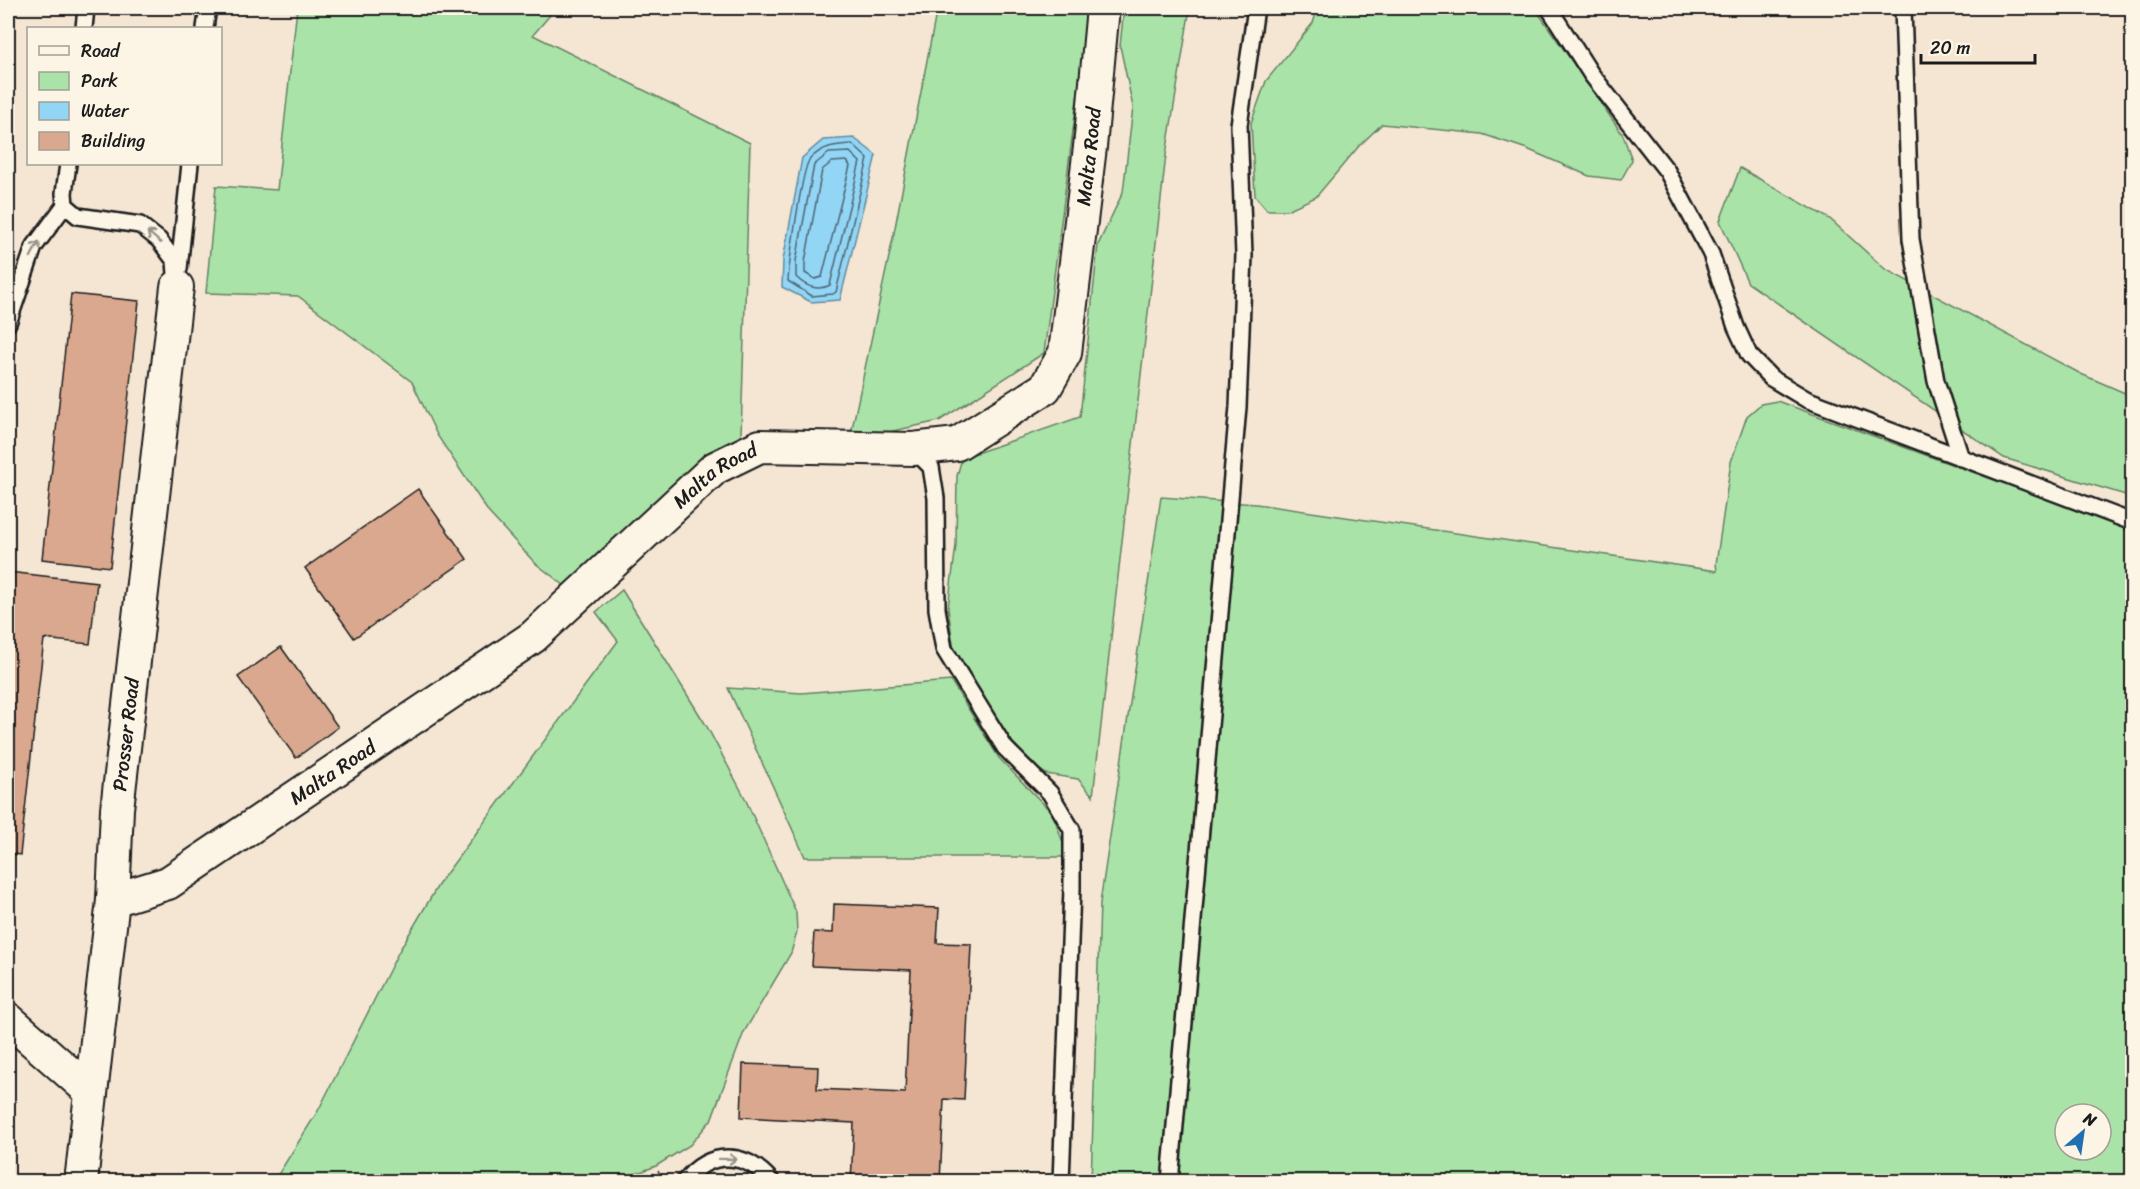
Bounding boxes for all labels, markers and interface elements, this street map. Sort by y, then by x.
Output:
legend [27,27,222,165]
scale bar [1921,27,2035,65]
text: 20 m [1930,32,1970,64]
text: Road [81,35,121,67]
text: Park [81,65,118,97]
text: Water [81,95,130,127]
street label: Malta Road [1066,104,1112,208]
text: Building [81,125,145,157]
one-way arrow [146,230,162,243]
one-way arrow [30,240,42,258]
street label: Malta Road [664,432,765,518]
street label: Prosser Road [102,674,150,793]
street label: Malta Road [282,730,385,815]
north arrow [2053,1102,2113,1162]
text: N [2077,1103,2103,1135]
one-way arrow [717,1153,737,1165]

